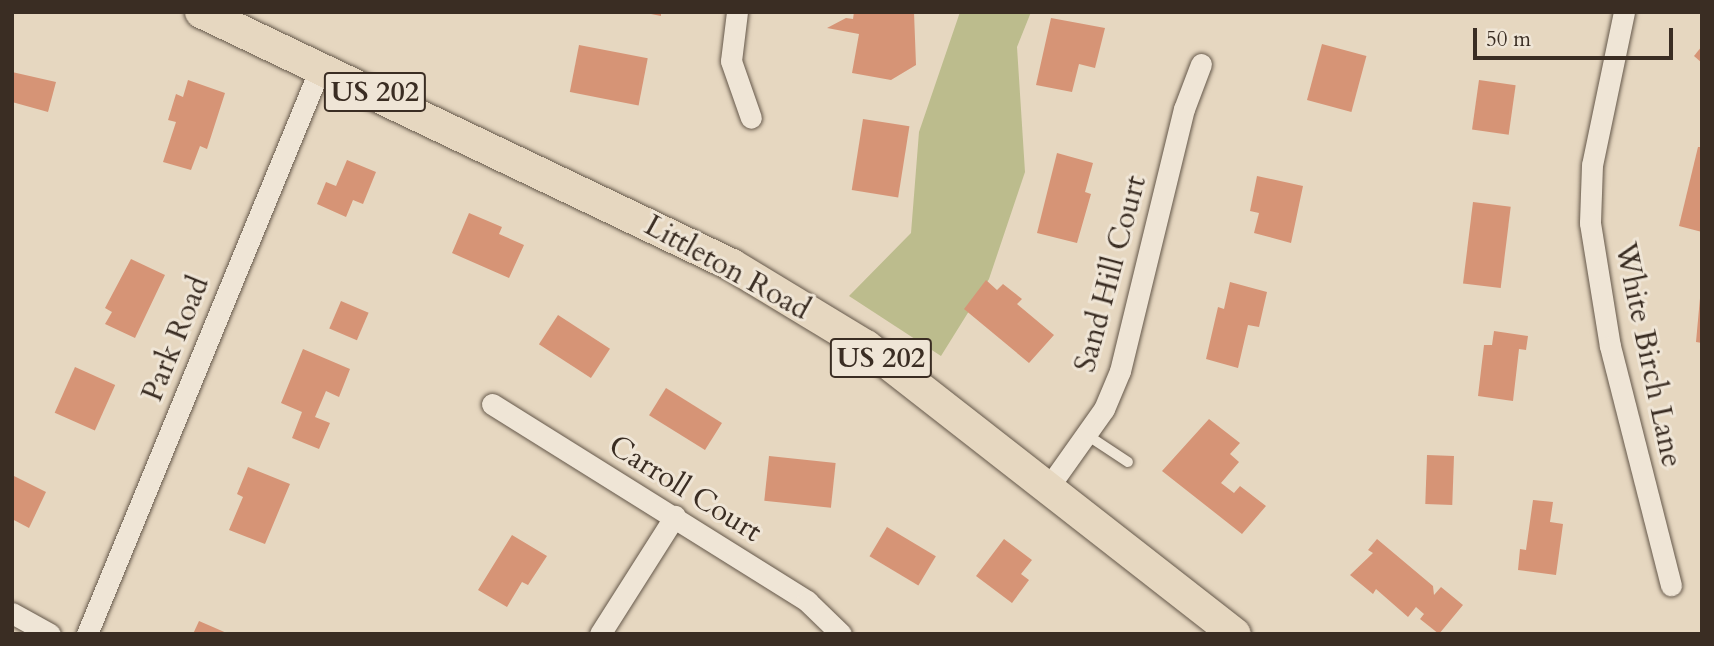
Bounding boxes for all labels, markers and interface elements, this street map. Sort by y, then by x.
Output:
scale bar [1476,14,1676,58]
text: 50 m [1486,25,1531,54]
road number: US 202 [322,68,428,116]
street label: Sand Hill Court [1067,172,1155,376]
street label: Littleton Road [638,208,816,328]
street label: White Birch Lane [1607,239,1689,471]
street label: Park Road [135,271,217,407]
road number: US 202 [828,334,934,382]
street label: Carroll Court [602,428,768,550]

